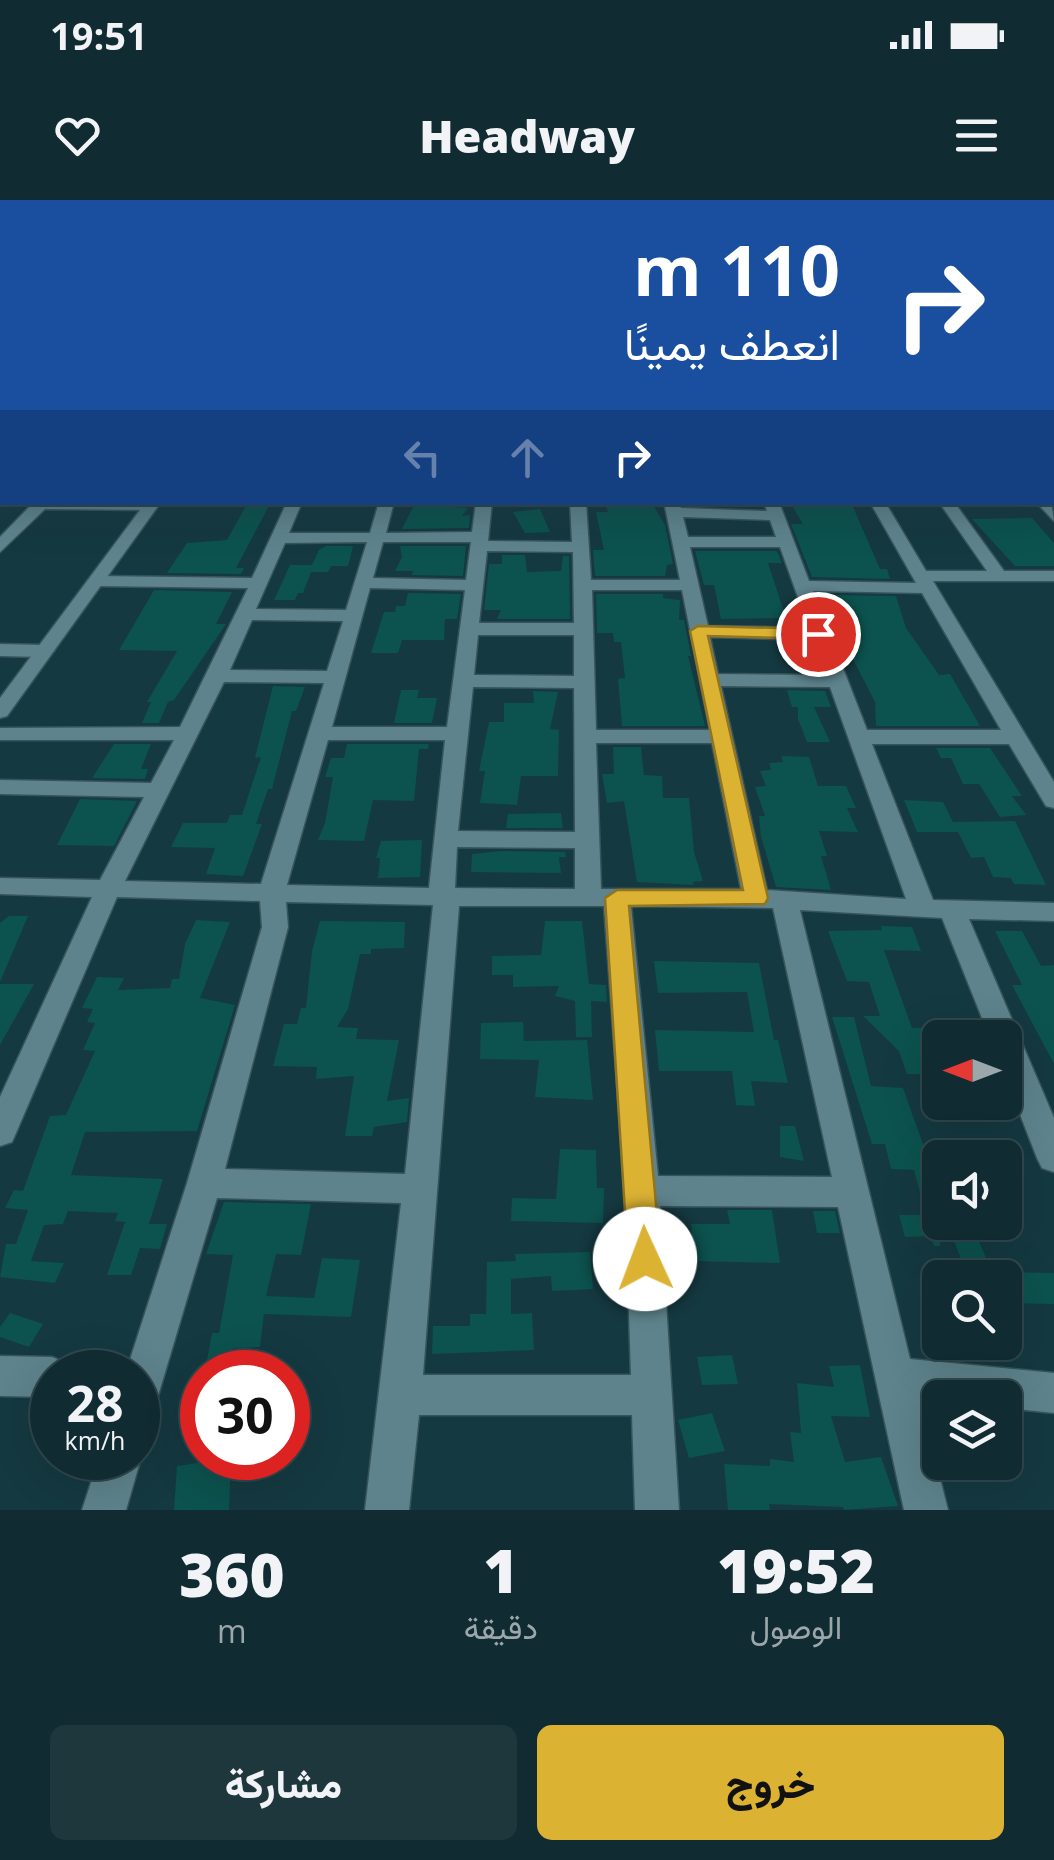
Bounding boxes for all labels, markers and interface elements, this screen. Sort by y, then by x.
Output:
text: 19:51 [50,9,148,61]
text: Headway [419,105,635,166]
icon: heart [50,108,105,163]
icon: menu [949,108,1004,163]
text: 110 m [633,221,840,317]
icon: right [875,240,1005,370]
text: انعطف يمينًا [624,312,840,373]
icon: left [395,430,450,485]
icon: ahead [500,430,555,485]
icon: right [605,430,660,485]
pin [776,592,861,677]
icon: arrive [791,607,846,662]
north arrow [922,1020,1022,1120]
map controls [922,1020,1022,1480]
button: sound [922,1140,1022,1240]
position arrow [593,1207,697,1311]
button: search [922,1260,1022,1360]
speed limit sign: 30 [180,1350,310,1480]
text: 28 [66,1369,124,1437]
button: layers [922,1380,1022,1480]
text: km/h [65,1423,125,1457]
text: 1 [483,1529,518,1611]
text: 19:52 [717,1529,875,1611]
text: 360 [179,1533,285,1615]
text: دقيقة [464,1605,538,1648]
text: الوصول [750,1605,842,1648]
text: m [217,1609,247,1652]
button: مشاركة [50,1725,517,1840]
button: خروج [537,1725,1004,1840]

